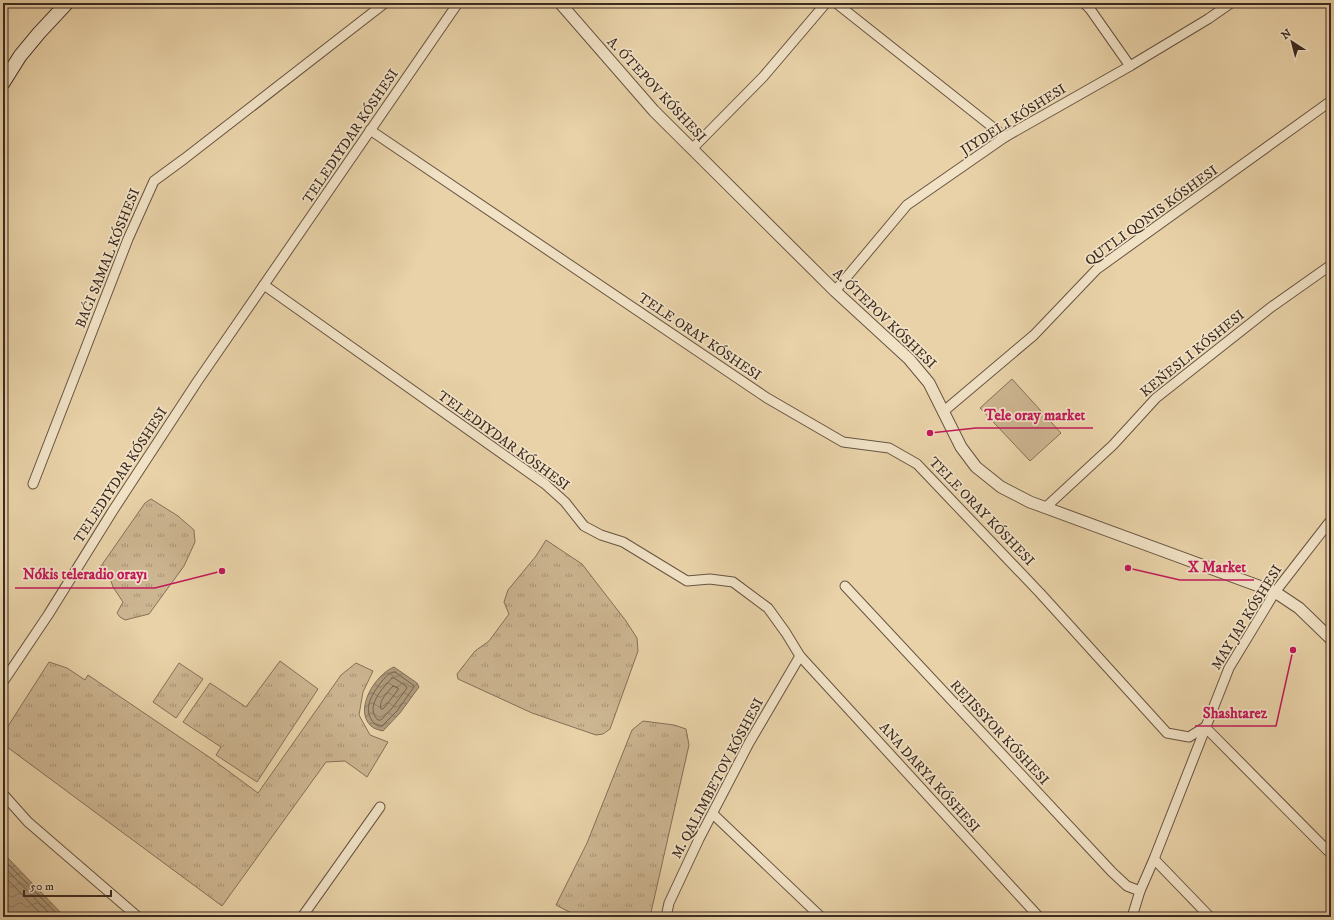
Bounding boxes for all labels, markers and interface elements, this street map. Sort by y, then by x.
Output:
north arrow [1272,22,1312,62]
text: N [1279,26,1294,43]
street label: A. ÓTEPOV KÓSHESI [603,33,710,146]
street label: TELEDIYDAR KÓSHESI [299,66,403,207]
street label: JIYDELI KÓSHESI [956,80,1070,161]
street label: QUTLI QONIS KÓSHESI [1082,161,1222,270]
street label: BAǴI SAMAL KÓSHESI [72,186,144,331]
street label: A. ÓTEPOV KÓSHESI [829,265,940,373]
street label: TELE ORAY KÓSHESI [634,289,765,385]
street label: KEŃESLI KÓSHESI [1137,306,1249,401]
street label: TELEDIYDAR KÓSHESI [434,387,573,495]
callout: Tele oray market [976,401,1093,428]
street label: TELEDIYDAR KÓSHESI [70,404,172,547]
text: Tele oray market [984,406,1086,425]
street label: TELE ORAY KÓSHESI [925,453,1038,570]
callout: X Market [1180,553,1254,580]
text: X Market [1188,558,1246,577]
callout: Nókis teleradio orayı [15,561,155,588]
street label: MAY JAP KÓSHESI [1207,562,1286,673]
text: Nókis teleradio orayı [23,565,147,584]
street label: REJISSYOR KÓSHESI [946,676,1053,789]
street label: M. QALIMBETOV KÓSHESI [668,695,768,862]
callout: Shashtarez [1195,699,1276,726]
text: Shashtarez [1203,704,1268,723]
street label: ANA DARYA KÓSHESI [875,719,984,837]
scale bar [24,872,111,898]
text: 50 m [30,879,54,894]

